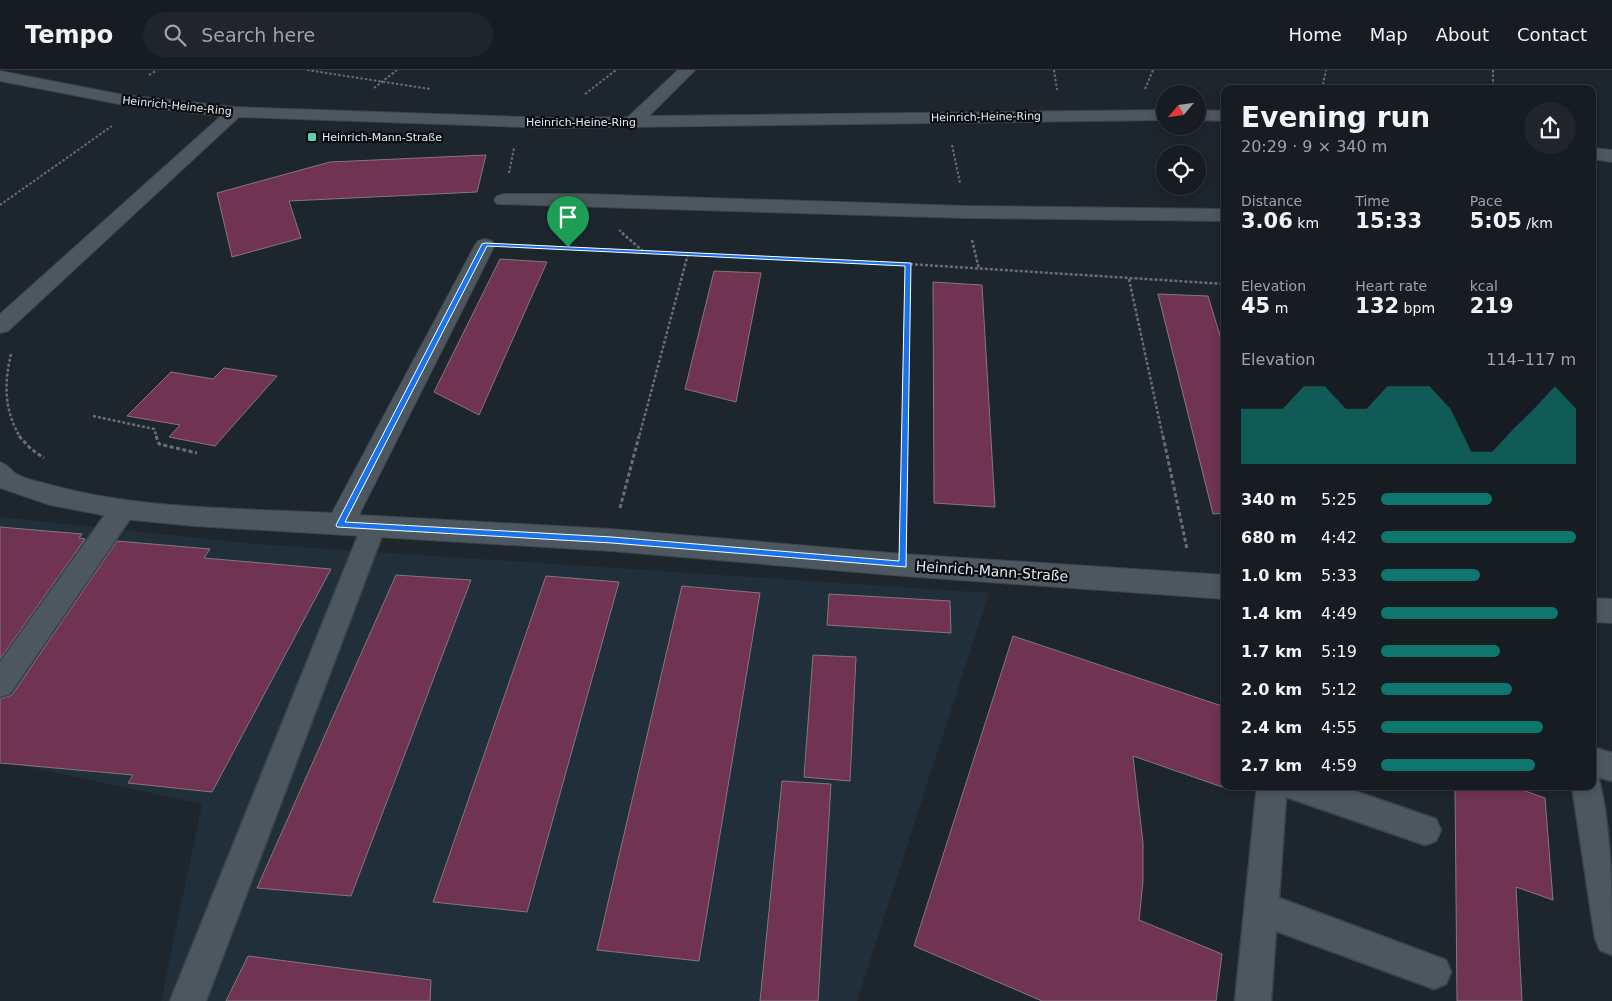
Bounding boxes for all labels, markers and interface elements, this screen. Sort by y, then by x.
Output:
search box [143,12,493,57]
text: Tempo [25,21,113,49]
icon: search [161,21,189,49]
text: Search here [201,24,315,46]
text: Home [1289,24,1342,45]
text: Map [1370,24,1408,45]
text: About [1436,24,1489,45]
text: Contact [1517,24,1587,45]
north arrow [1156,85,1206,135]
map controls [1156,85,1206,195]
street label: Heinrich-Heine-Ring [122,94,232,118]
text: Evening run [1241,101,1430,134]
button: share [1524,102,1576,154]
street label: Heinrich-Heine-Ring [931,110,1041,124]
street label: Heinrich-Heine-Ring [526,116,636,129]
marker: Heinrich-Mann-Straße [306,131,318,143]
place label: Heinrich-Mann-Straße [322,131,442,144]
text: 20:29 · 9 × 340 m [1241,137,1387,156]
button: locate [1156,145,1206,195]
text: Distance [1241,193,1302,209]
text: Time [1355,193,1390,209]
text: Pace [1470,193,1502,209]
pin [547,196,589,247]
icon: arrive [554,203,582,231]
text: 3.06 [1241,209,1293,233]
text: 15:33 [1355,209,1422,233]
text: 5:05 [1470,209,1522,233]
text: km [1293,215,1319,231]
text: /km [1522,215,1553,231]
text: Elevation [1241,278,1306,294]
text: Heart rate [1355,278,1427,294]
text: kcal [1470,278,1498,294]
text: 45 [1241,294,1270,318]
text: 132 [1355,294,1399,318]
text: 219 [1470,294,1514,318]
text: m [1270,300,1288,316]
text: bpm [1399,300,1435,316]
text: Elevation [1241,350,1315,369]
text: 114–117 m [1486,350,1576,369]
text: 340 m [1241,490,1297,509]
text: 5:25 [1321,490,1357,509]
text: 680 m [1241,528,1297,547]
text: 4:42 [1321,528,1357,547]
street label: Heinrich-Mann-Straße [915,558,1069,584]
text: 1.0 km [1241,566,1302,585]
text: 5:33 [1321,566,1357,585]
text: 1.4 km [1241,604,1302,623]
text: 4:49 [1321,604,1357,623]
text: 1.7 km [1241,642,1302,661]
text: 5:19 [1321,642,1357,661]
text: 2.0 km [1241,680,1302,699]
text: 5:12 [1321,680,1357,699]
text: 2.4 km [1241,718,1302,737]
text: 4:55 [1321,718,1357,737]
text: 2.7 km [1241,756,1302,775]
text: 4:59 [1321,756,1357,775]

